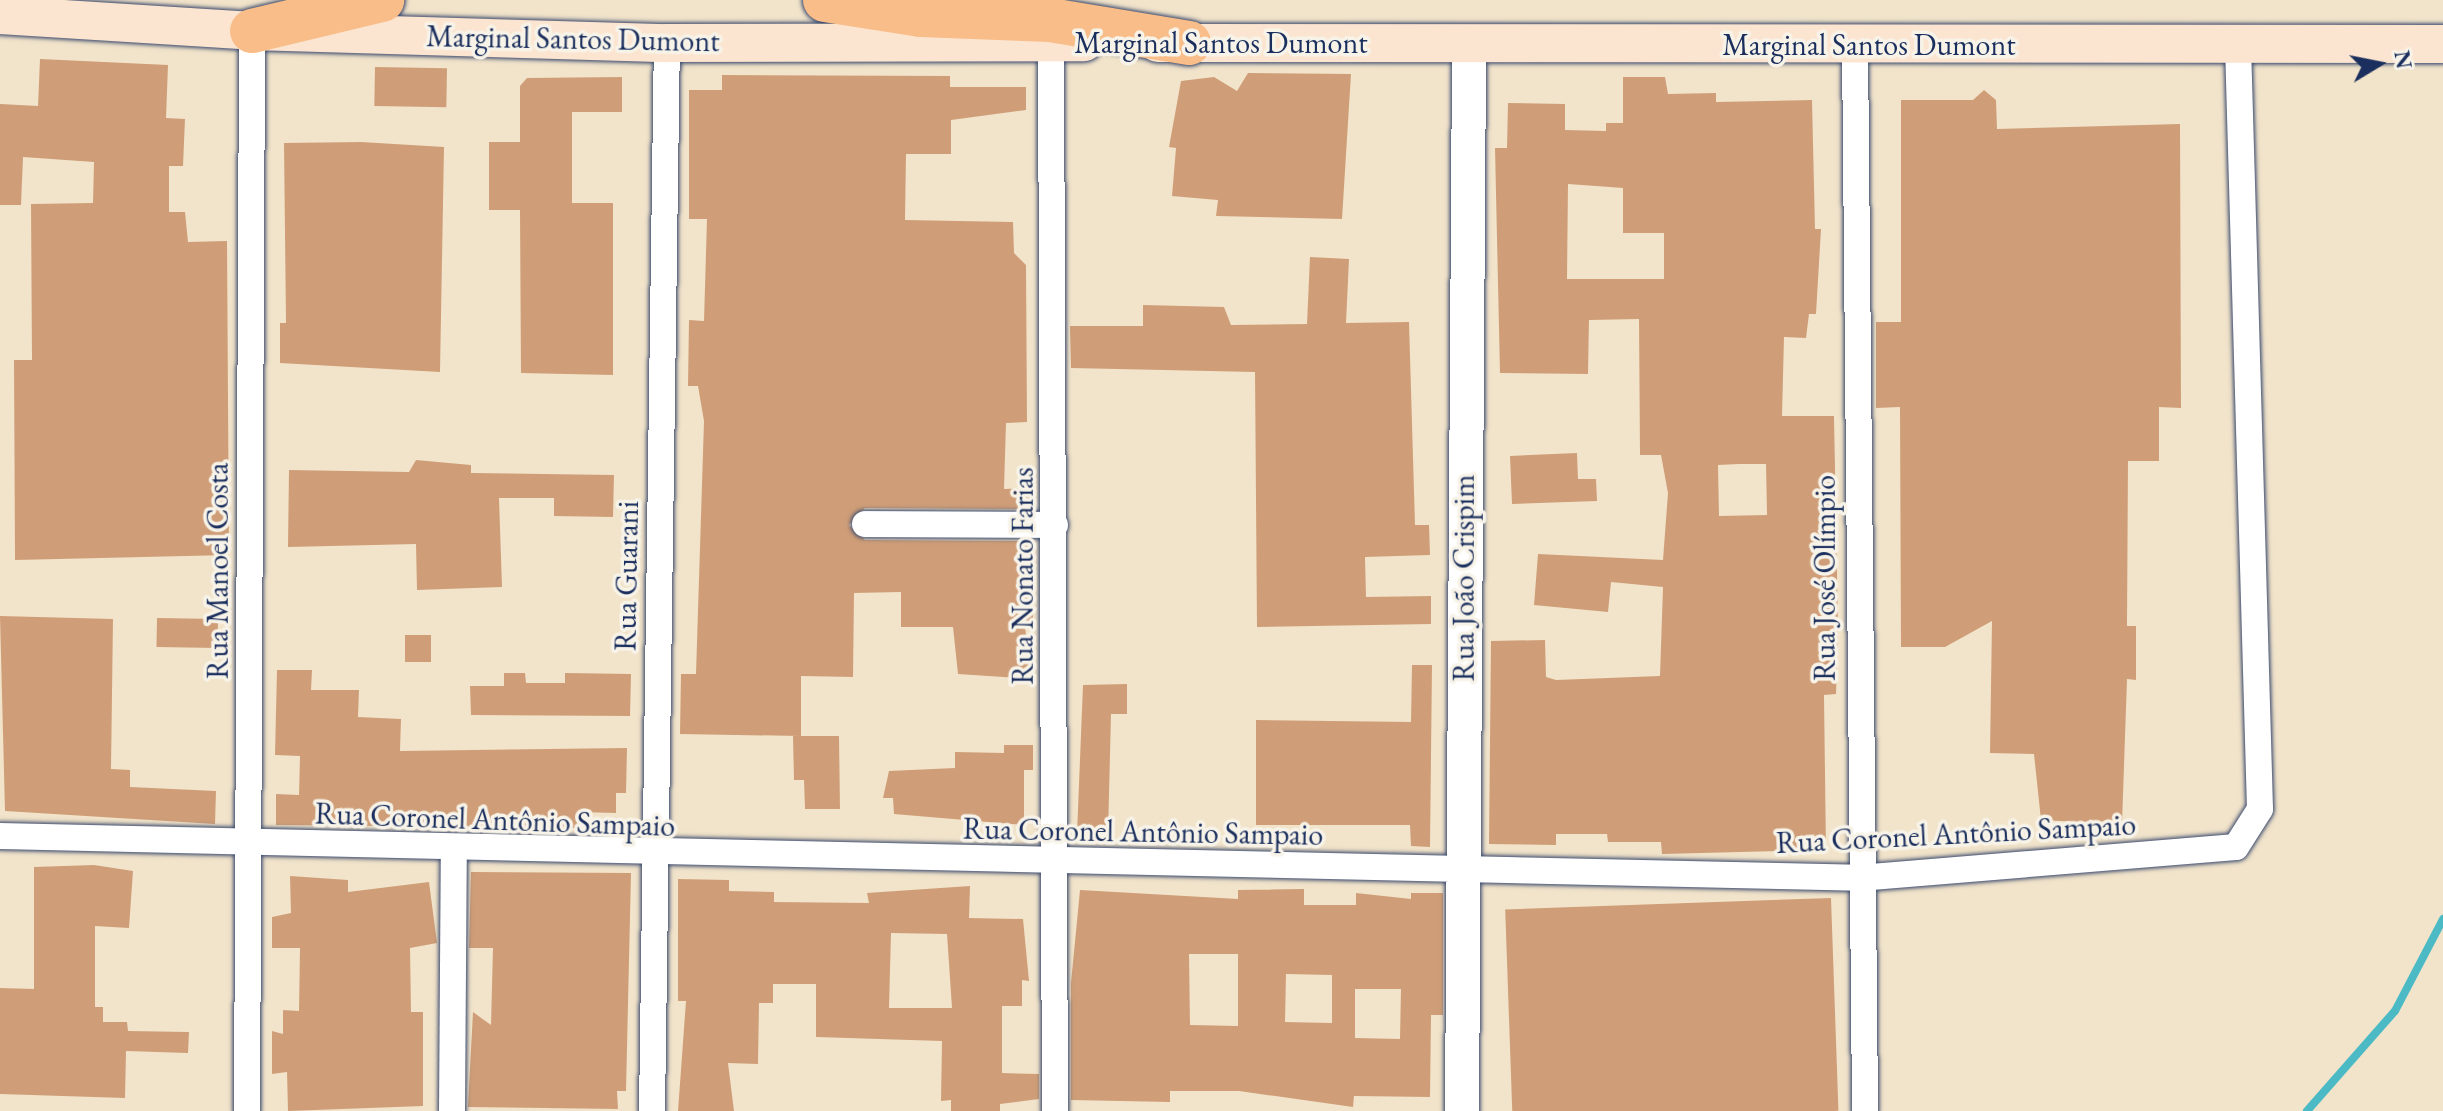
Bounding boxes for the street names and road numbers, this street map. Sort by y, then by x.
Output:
street label: Marginal Santos Dumont [426,18,720,60]
street label: Marginal Santos Dumont [1074,25,1368,61]
street label: Marginal Santos Dumont [1722,27,2016,63]
street label: Rua Manoel Costa [200,463,236,679]
street label: Rua Nonato Farias [1005,467,1041,685]
street label: Rua João Crispim [1446,474,1482,682]
street label: Rua José Olímpio [1807,475,1843,681]
street label: Rua Guarani [608,501,646,651]
street label: Rua Coronel Antônio Sampaio [314,796,676,844]
street label: Rua Coronel Antônio Sampaio [1775,807,2137,861]
street label: Rua Coronel Antônio Sampaio [963,811,1323,853]

